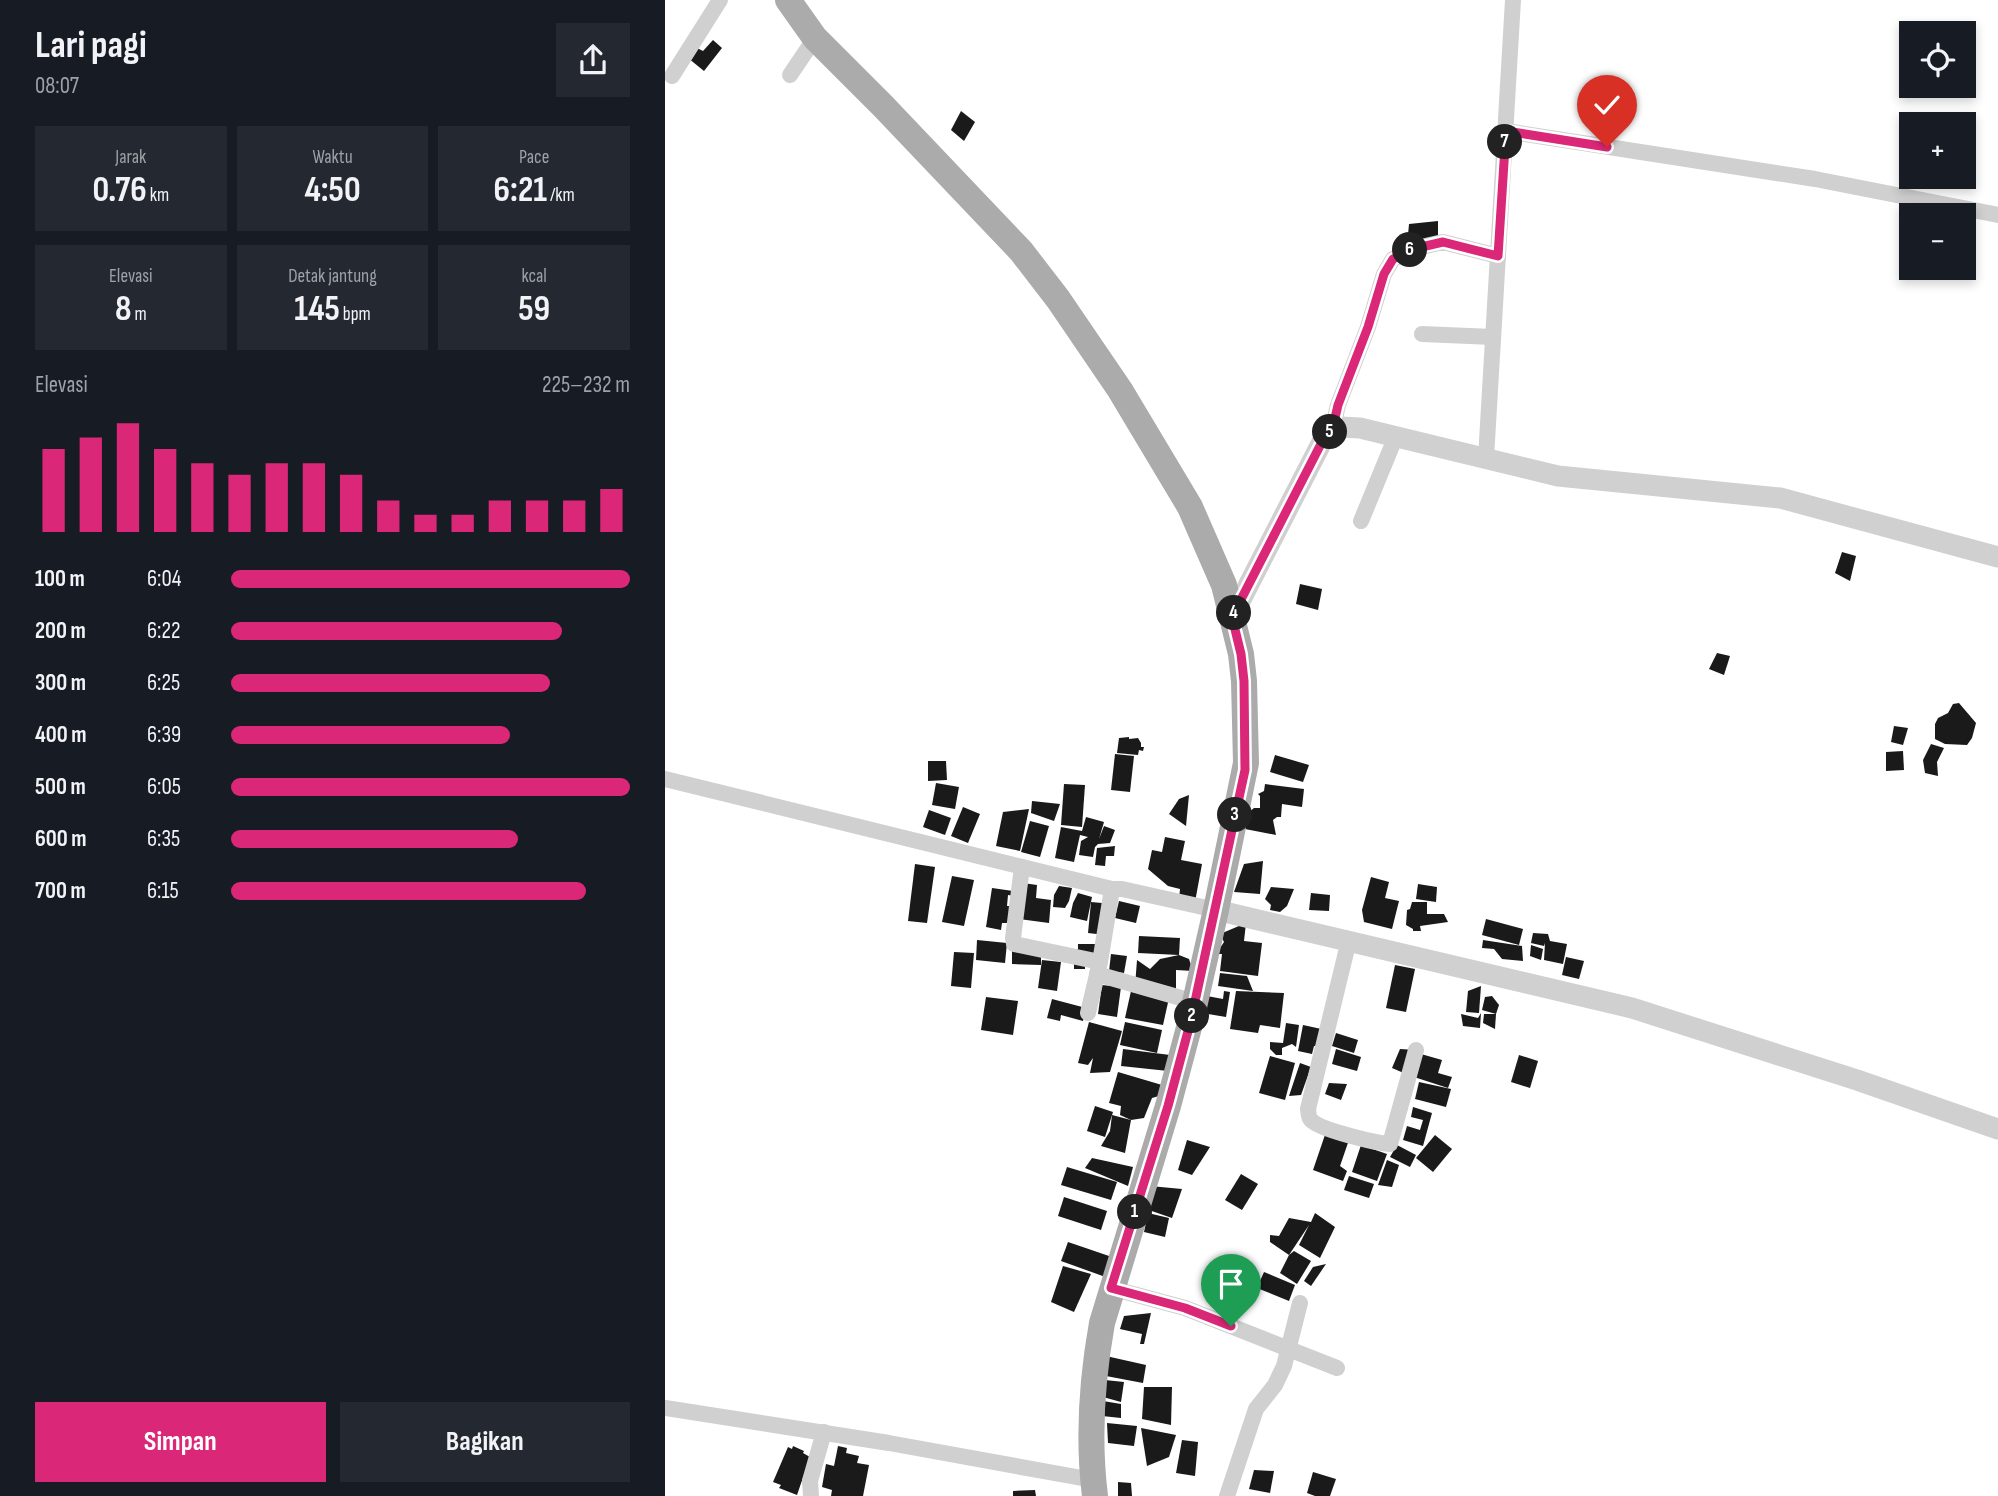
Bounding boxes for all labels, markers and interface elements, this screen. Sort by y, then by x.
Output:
map controls [1899,21,1976,280]
button: locate [1899,21,1976,98]
text: Lari pagi [35,23,147,68]
button: share [556,23,630,97]
text: 08:07 [35,72,79,100]
pin [1577,75,1637,147]
icon: check [1588,86,1626,124]
button: + [1899,112,1976,189]
pin: 7 [1487,124,1523,160]
text: 7 [1500,130,1509,153]
text: Jarak [115,146,146,169]
text: Waktu [312,146,353,169]
text: Pace [519,146,549,169]
text: 0.76 [92,169,147,212]
text: 4:50 [304,169,361,212]
text: 6:21 [494,169,547,212]
text: km [147,184,169,207]
text: /km [547,184,575,207]
button: − [1899,203,1976,280]
pin: 6 [1393,232,1427,268]
text: 6 [1405,238,1414,261]
text: Elevasi [109,265,153,288]
text: Detak jantung [288,265,377,288]
text: kcal [522,265,547,288]
text: 8 [115,288,131,331]
text: 145 [294,288,340,331]
text: 59 [518,288,550,331]
text: m [131,303,147,326]
text: bpm [340,303,371,326]
text: Elevasi [35,371,88,399]
text: 225–232 m [542,371,630,399]
pin: 5 [1313,414,1347,450]
text: 5 [1325,420,1334,443]
text: 100 m [35,565,85,593]
text: 6:04 [147,565,181,593]
pin: 4 [1217,596,1251,630]
text: 4 [1229,601,1238,624]
text: 200 m [35,617,86,645]
text: 6:22 [147,617,180,645]
text: 300 m [35,669,86,697]
text: 6:25 [147,669,180,697]
text: 400 m [35,721,86,749]
text: 6:39 [147,721,181,749]
text: 500 m [35,773,86,801]
text: 6:05 [147,773,181,801]
pin: 3 [1217,798,1253,832]
text: 3 [1230,803,1239,826]
text: 600 m [35,825,87,853]
text: 6:35 [147,825,180,853]
text: 700 m [35,877,86,905]
text: 6:15 [147,877,179,905]
pin: 2 [1175,998,1209,1034]
text: 2 [1187,1004,1196,1027]
pin: 1 [1117,1194,1153,1230]
text: 1 [1131,1200,1138,1223]
pin [1201,1254,1261,1326]
icon: arrive [1212,1265,1250,1303]
button: Simpan [35,1402,326,1482]
button: Bagikan [340,1402,630,1482]

